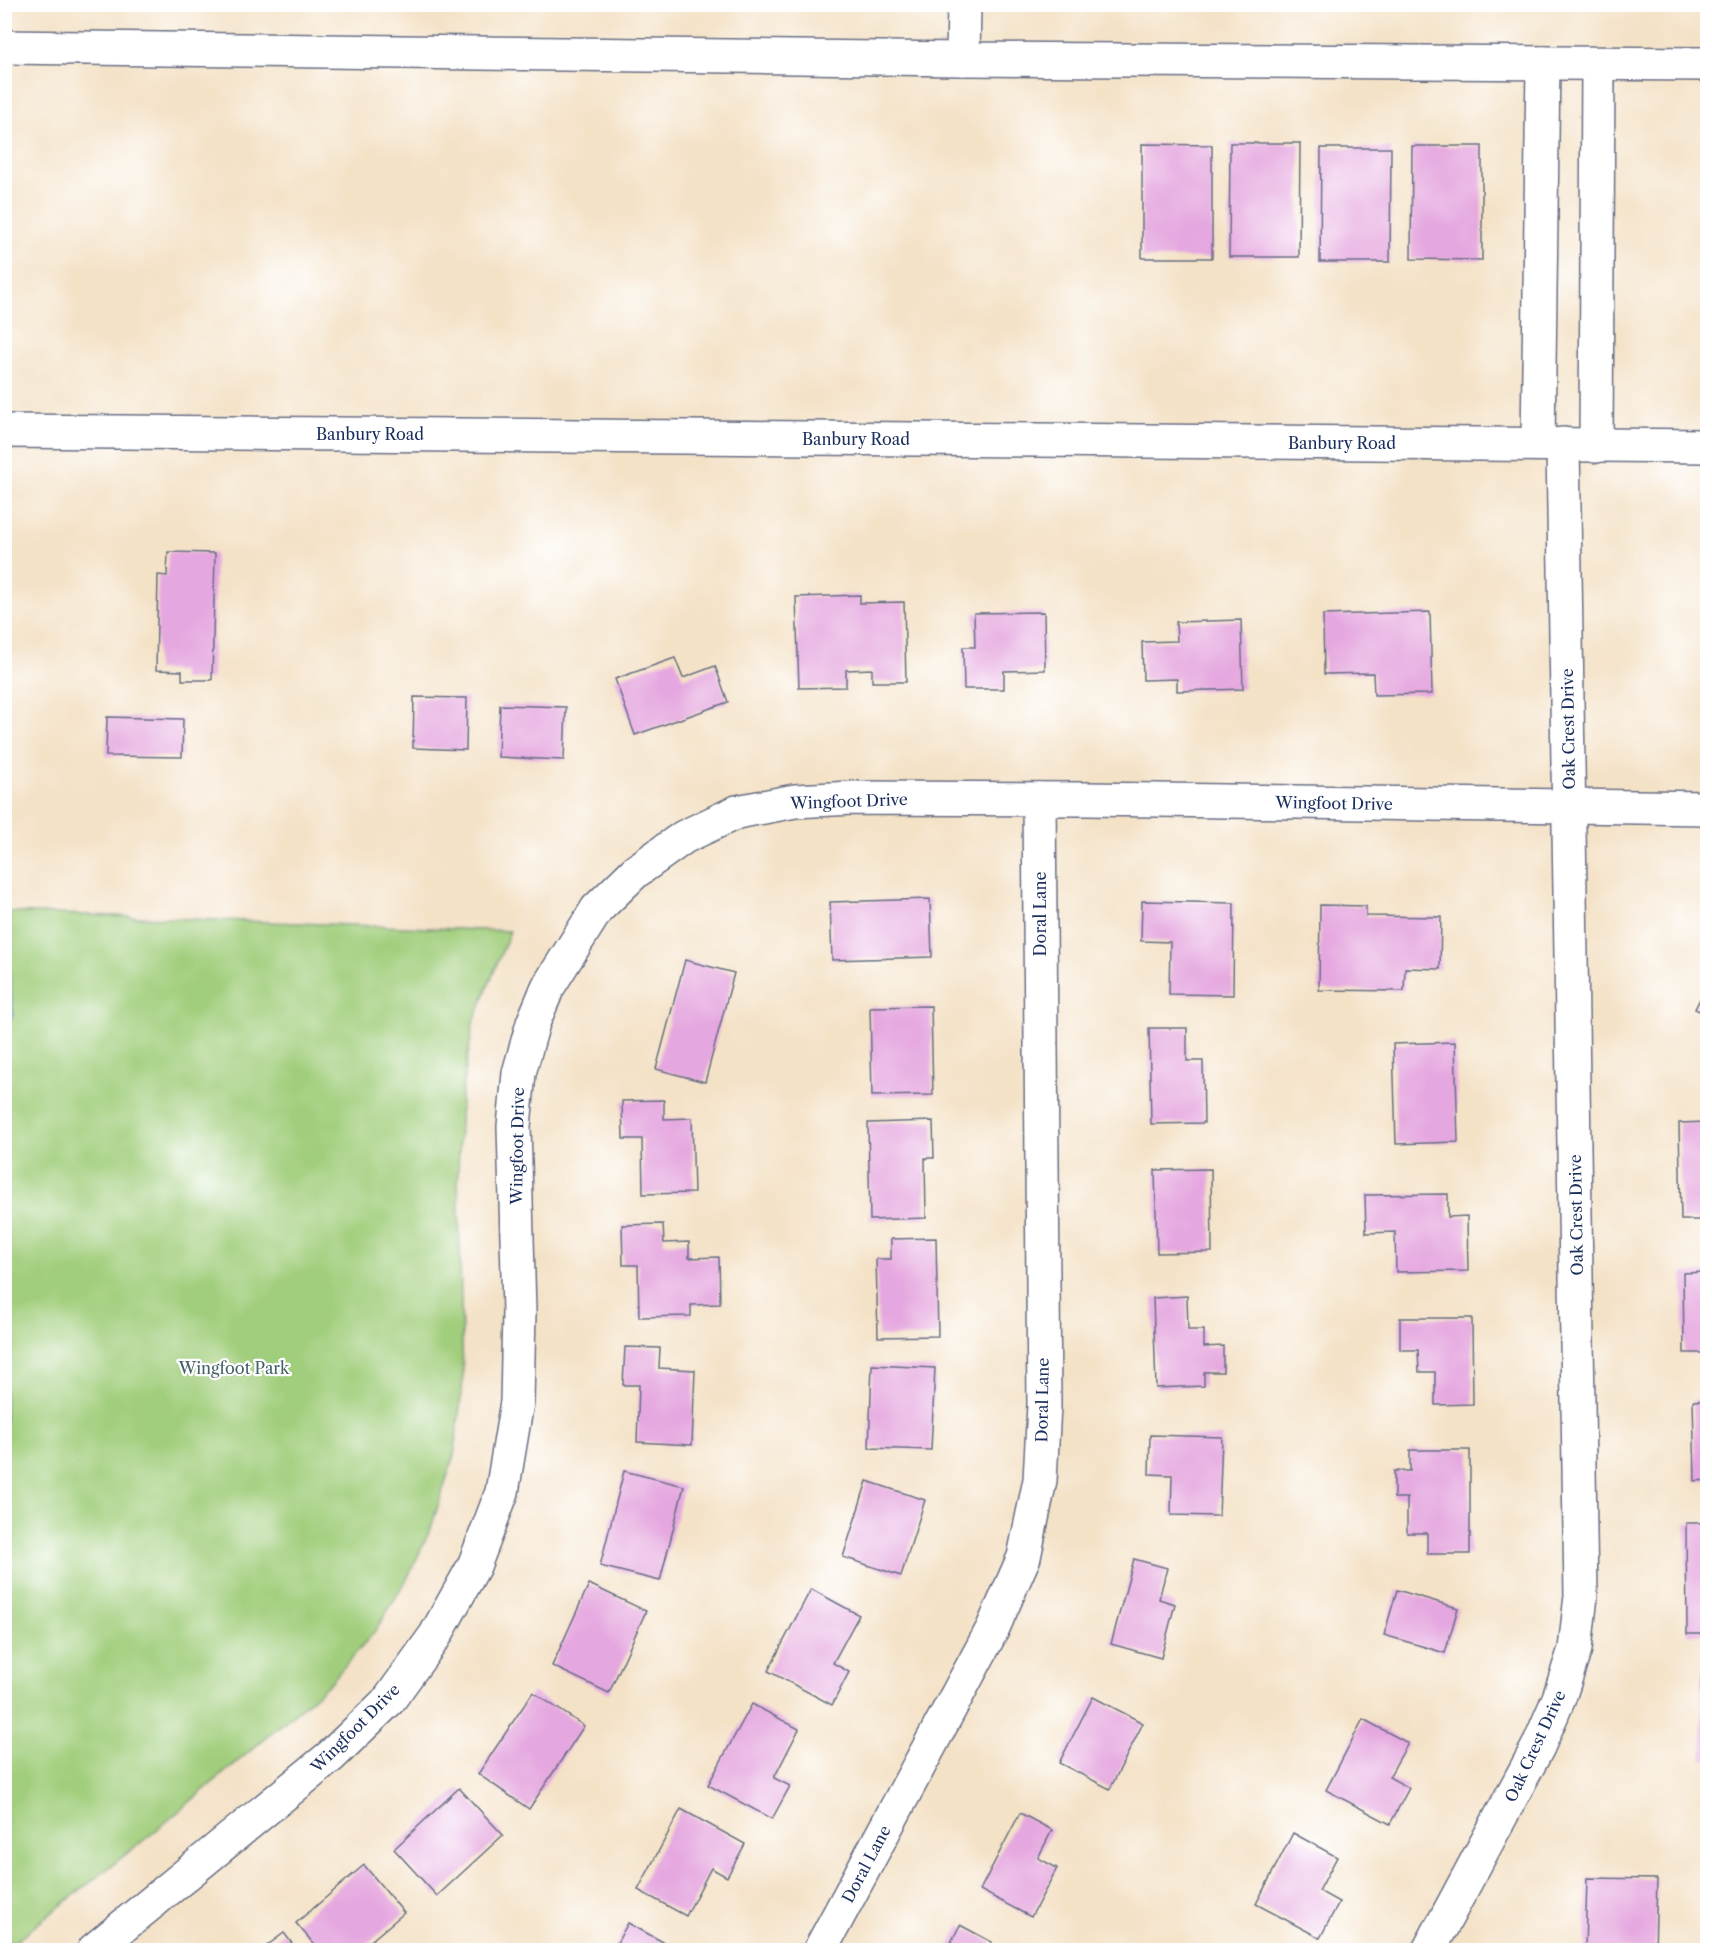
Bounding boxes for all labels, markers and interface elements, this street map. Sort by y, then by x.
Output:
street label: Banbury Road [316,424,424,444]
street label: Banbury Road [802,429,910,449]
street label: Banbury Road [1288,433,1396,453]
street label: Oak Crest Drive [1557,668,1579,790]
street label: Wingfoot Drive [789,789,908,813]
street label: Wingfoot Drive [1274,792,1393,814]
street label: Doral Lane [1030,872,1050,956]
street label: Wingfoot Drive [506,1087,528,1206]
street label: Oak Crest Drive [1565,1154,1587,1276]
street label: Doral Lane [1031,1357,1053,1443]
park label: Wingfoot Park [178,1358,290,1378]
street label: Wingfoot Drive [306,1679,404,1777]
street label: Oak Crest Drive [1500,1687,1570,1805]
street label: Doral Lane [837,1822,895,1906]

